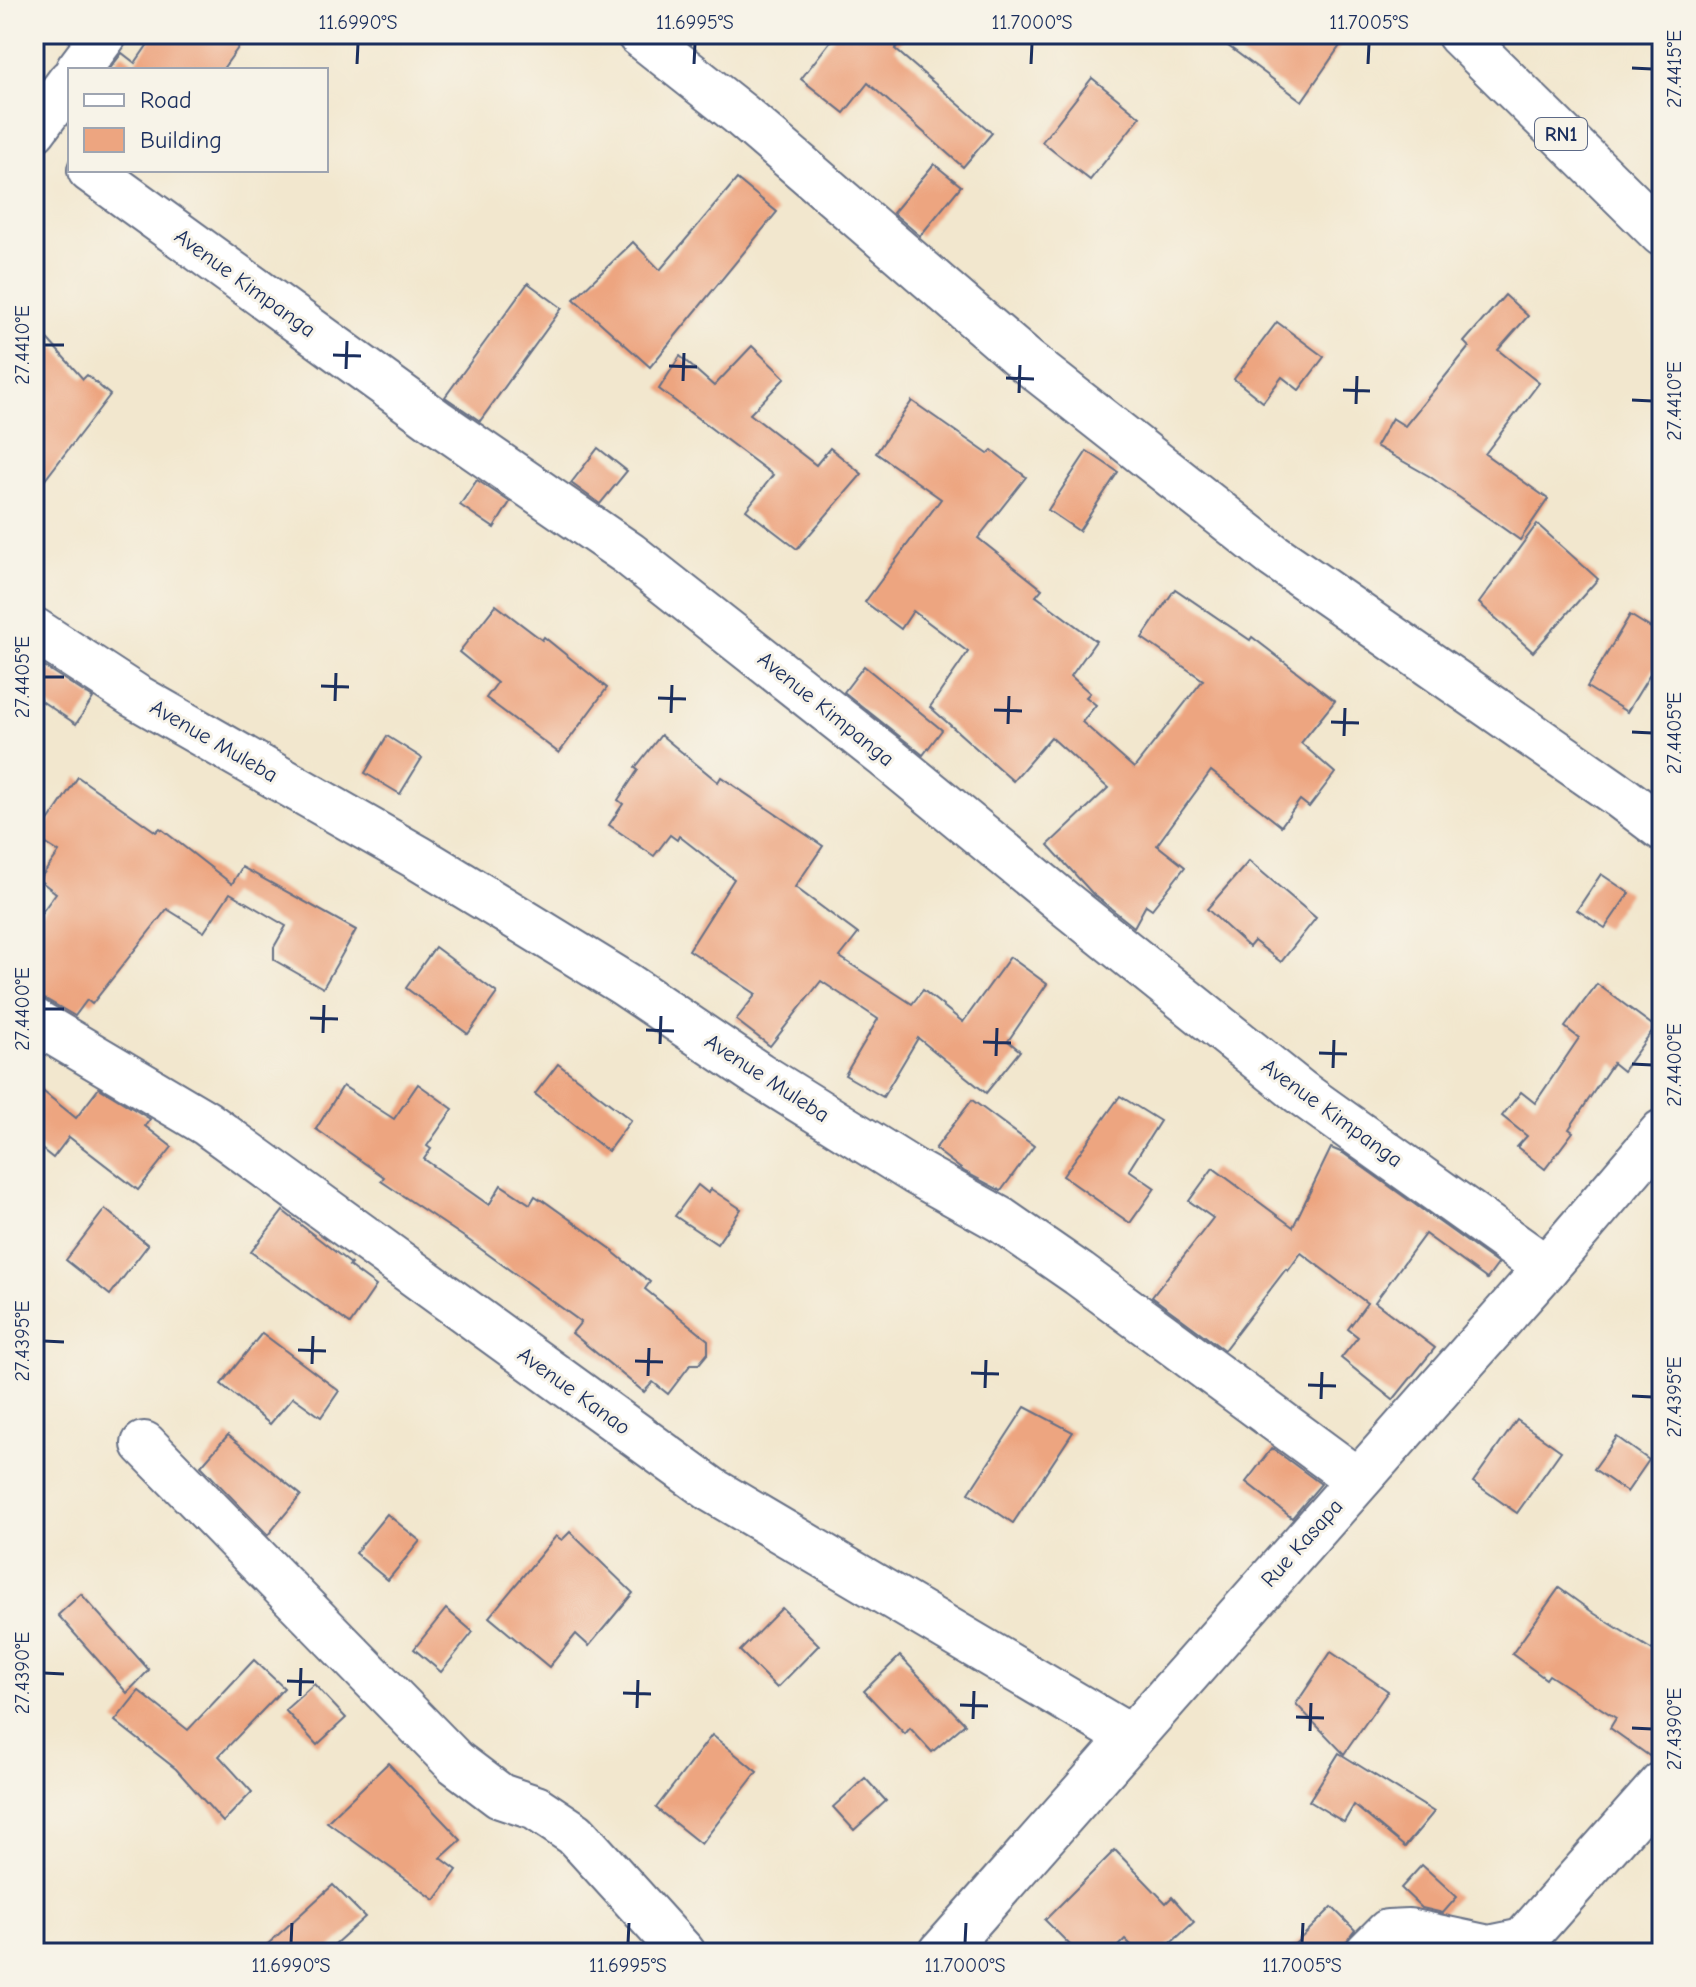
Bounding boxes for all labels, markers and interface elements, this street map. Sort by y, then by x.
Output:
text: 11.6990°S [318,11,398,34]
text: 11.6995°S [656,11,734,34]
text: 11.7000°S [992,11,1072,34]
text: 11.7005°S [1329,11,1409,34]
text: 27.4415°E [1663,30,1686,108]
legend [68,68,328,172]
text: Road [140,86,192,114]
road number: RN1 [1535,118,1587,150]
text: Building [140,126,222,154]
street label: Avenue Kimpanga [169,223,321,343]
text: 27.4410°E [11,305,34,385]
text: 27.4410°E [1663,361,1686,441]
text: 27.4405°E [11,636,34,718]
street label: Avenue Kimpanga [753,646,899,772]
text: 27.4405°E [1663,692,1686,774]
street label: Avenue Muleba [146,694,282,788]
text: 27.4400°E [11,967,34,1051]
text: 27.4400°E [1663,1023,1686,1107]
street label: Avenue Muleba [700,1028,834,1128]
street label: Avenue Kimpanga [1256,1053,1408,1173]
text: 27.4395°E [11,1300,34,1382]
street label: Avenue Kanao [512,1341,636,1441]
text: 27.4395°E [1663,1356,1686,1438]
street label: Rue Kasapa [1256,1493,1348,1593]
text: 27.4390°E [11,1632,34,1714]
text: 27.4390°E [1663,1688,1686,1770]
text: 11.6990°S [251,1954,331,1977]
text: 11.6995°S [589,1954,667,1977]
text: 11.7000°S [925,1954,1005,1977]
text: 11.7005°S [1262,1954,1342,1977]

